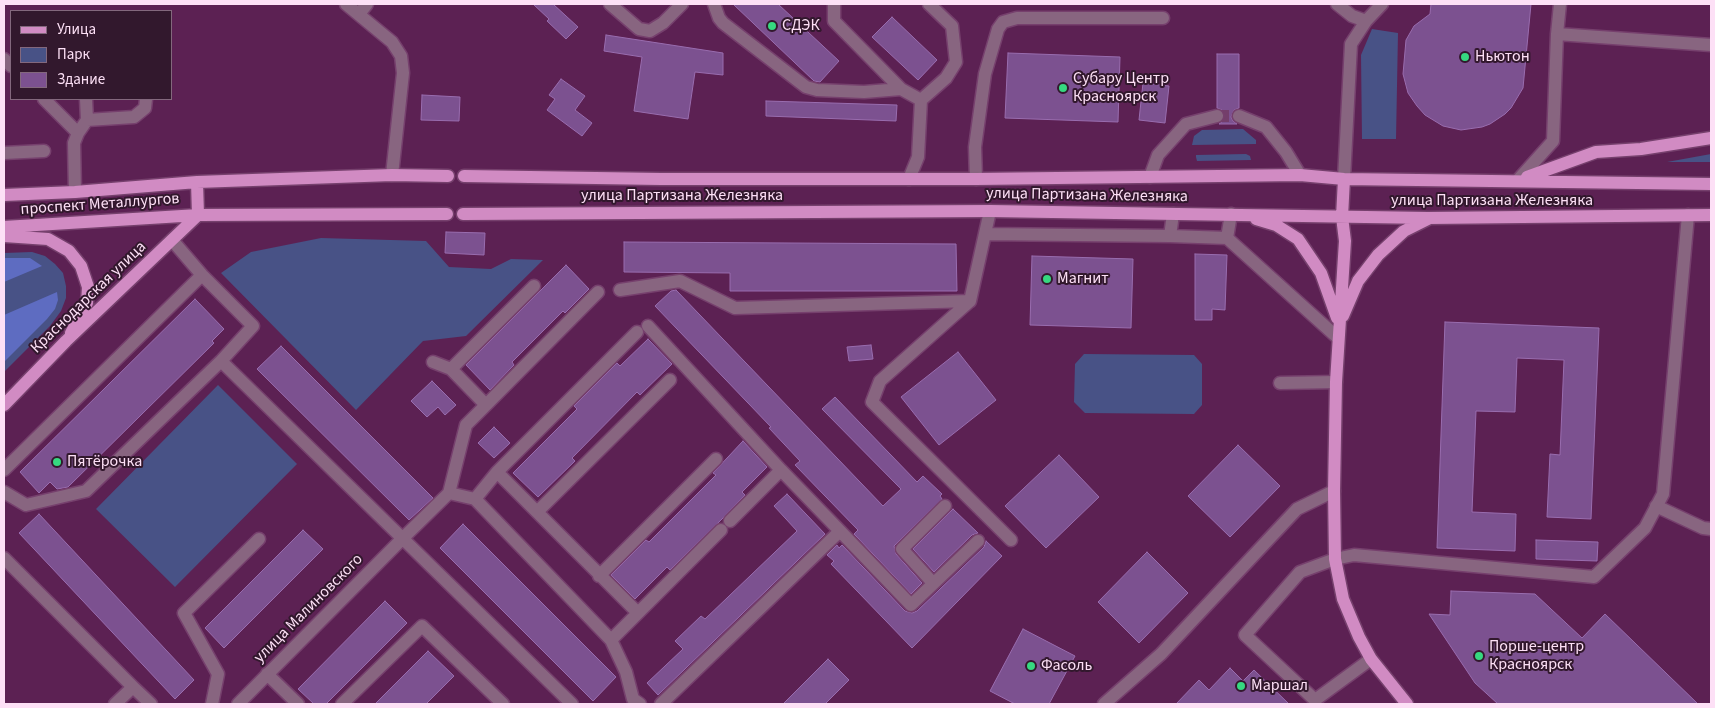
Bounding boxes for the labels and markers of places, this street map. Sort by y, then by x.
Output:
place label: СДЭК [782,16,820,36]
marker: СДЭК [766,20,778,32]
place label: Ньютон [1475,47,1530,67]
marker: Ньютон [1459,51,1471,63]
place label: Субару Центр Красноярск [1073,69,1169,107]
marker: Субару Центр Красноярск [1057,82,1069,94]
place label: Магнит [1057,269,1109,289]
marker: Магнит [1041,273,1053,285]
place label: Пятёрочка [67,452,142,472]
marker: Пятёрочка [51,456,63,468]
place label: Порше-центр Красноярск [1489,637,1584,675]
marker: Порше-центр Красноярск [1473,650,1485,662]
place label: Фасоль [1041,656,1092,676]
marker: Фасоль [1025,660,1037,672]
place label: Маршал [1251,676,1308,696]
marker: Маршал [1235,680,1247,692]

